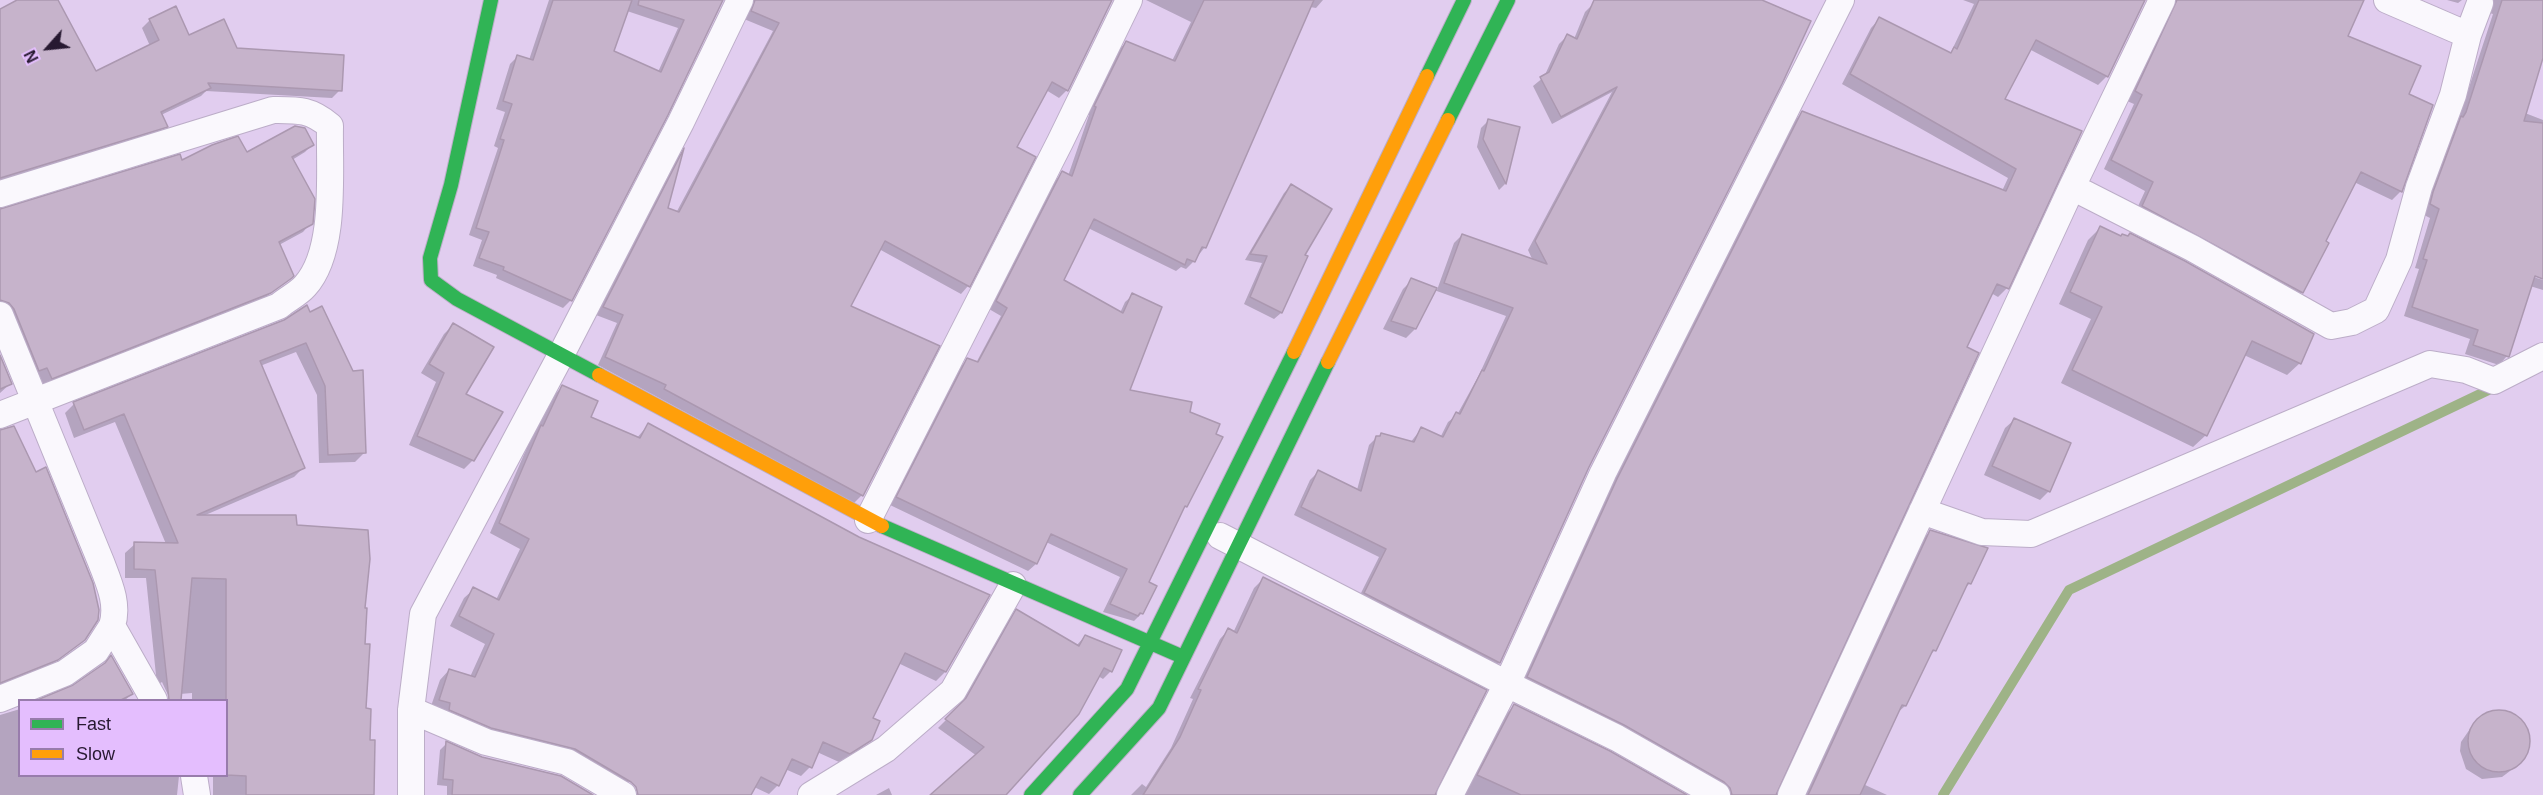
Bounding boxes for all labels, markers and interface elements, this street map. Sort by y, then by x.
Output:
north arrow [18,18,78,78]
text: N [21,47,42,65]
legend [18,699,228,777]
text: Fast [76,714,111,734]
text: Slow [76,744,115,764]

